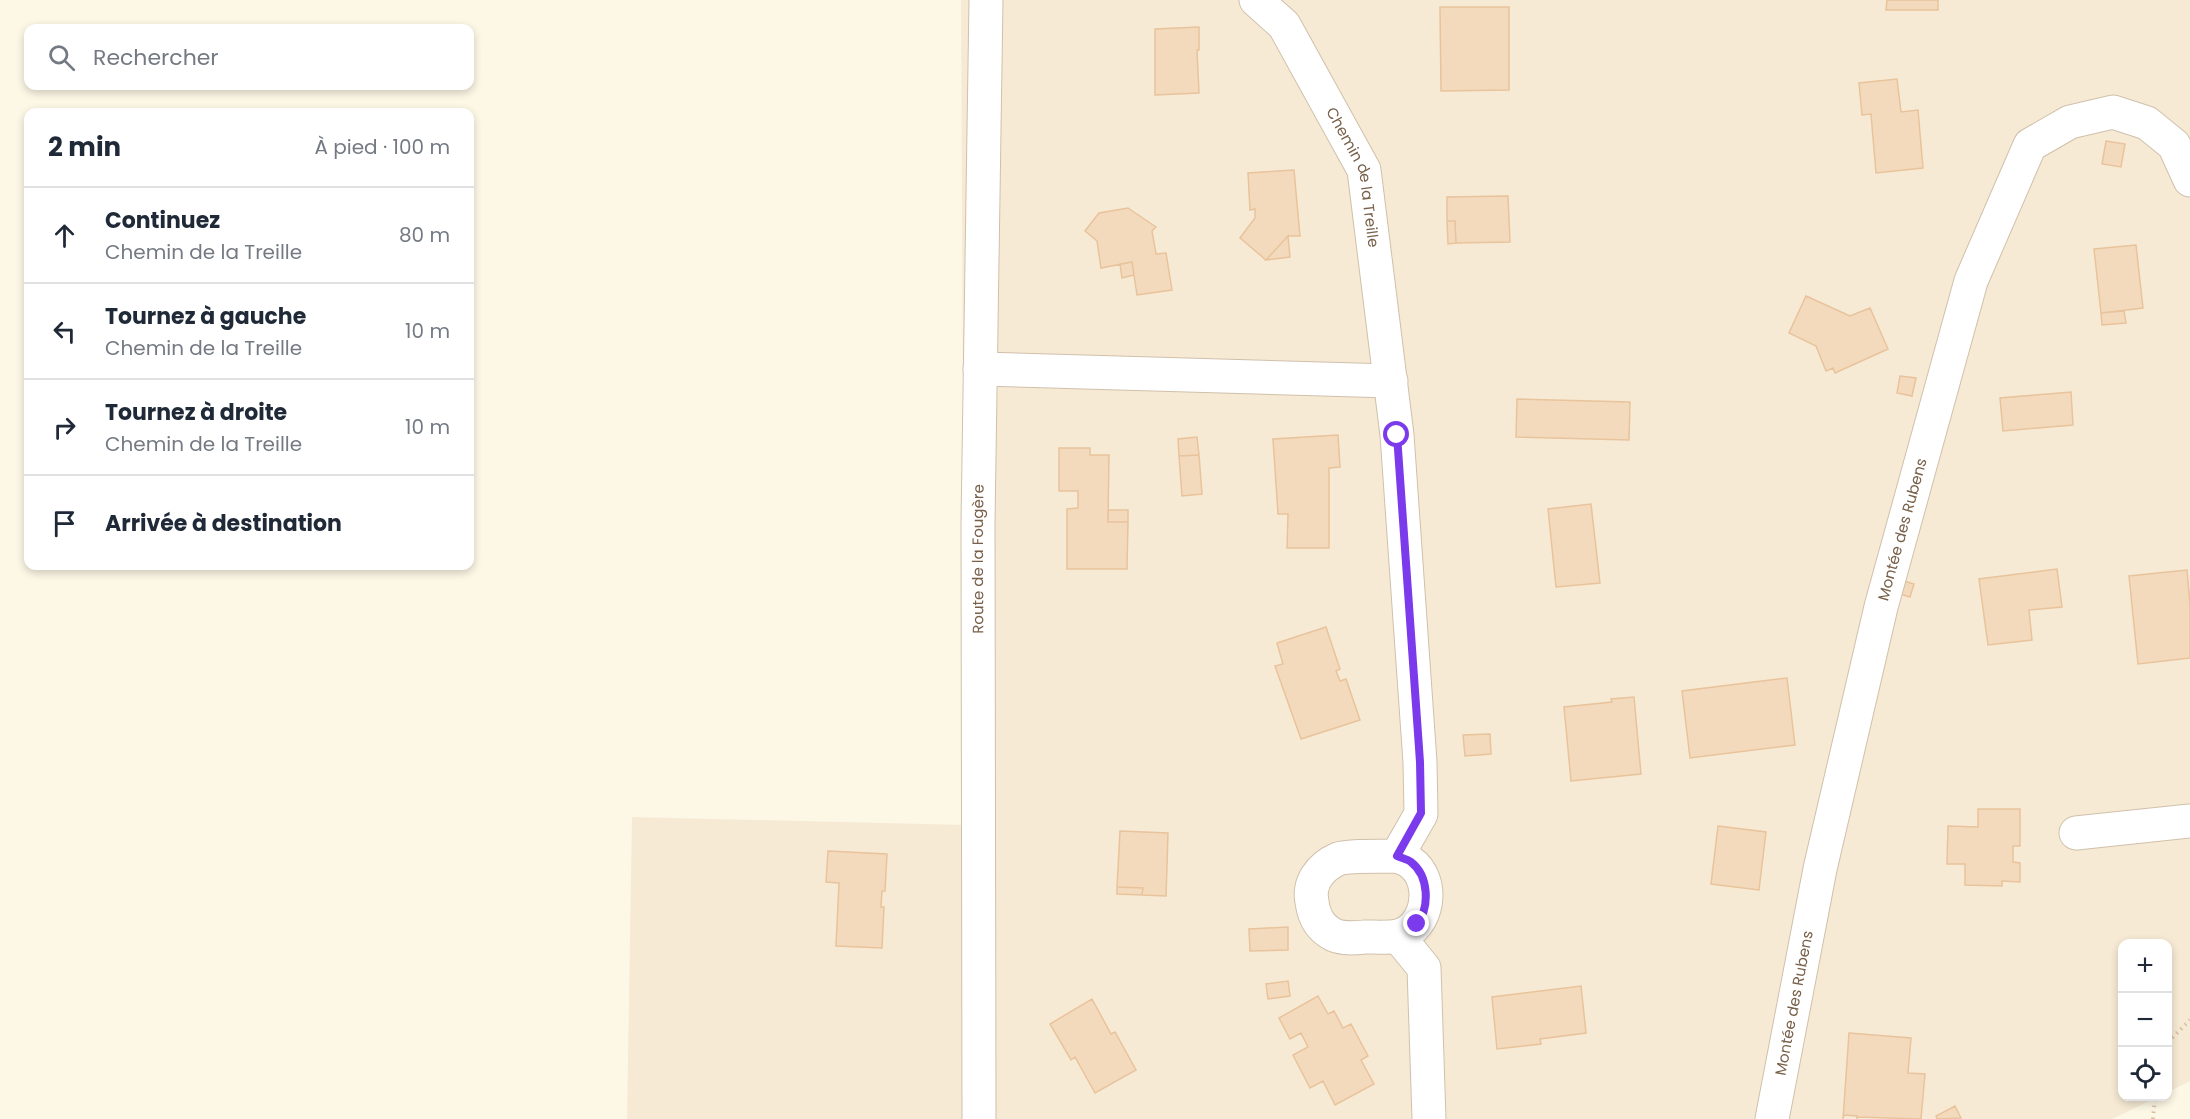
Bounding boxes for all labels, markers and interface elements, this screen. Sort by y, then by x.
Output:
search box [24,24,474,90]
icon: search [45,41,78,74]
text: Rechercher [93,42,219,73]
street label: Chemin de la Treille [1321,103,1385,249]
text: 2 min [48,129,121,165]
text: À pied · 100 m [314,133,450,161]
text: Continuez [105,205,220,236]
icon: ahead [48,219,81,252]
text: 80 m [399,221,450,249]
text: Chemin de la Treille [105,238,302,266]
text: Tournez à gauche [105,301,306,332]
icon: left [48,315,81,348]
text: 10 m [405,317,450,345]
text: Chemin de la Treille [105,334,302,362]
text: Tournez à droite [105,397,287,428]
icon: right [48,411,81,444]
text: 10 m [405,413,450,441]
route start [1383,421,1409,447]
text: Chemin de la Treille [105,430,302,458]
street label: Montée des Rubens [1872,455,1932,603]
street label: Route de la Fougère [967,484,989,634]
icon: arrive [48,507,81,540]
text: Arrivée à destination [105,508,342,539]
route end [1403,910,1429,936]
street label: Montée des Rubens [1770,929,1818,1077]
map controls [2118,939,2172,1101]
button: + [2118,939,2172,993]
button: − [2118,993,2172,1047]
button: locate [2118,1047,2172,1101]

